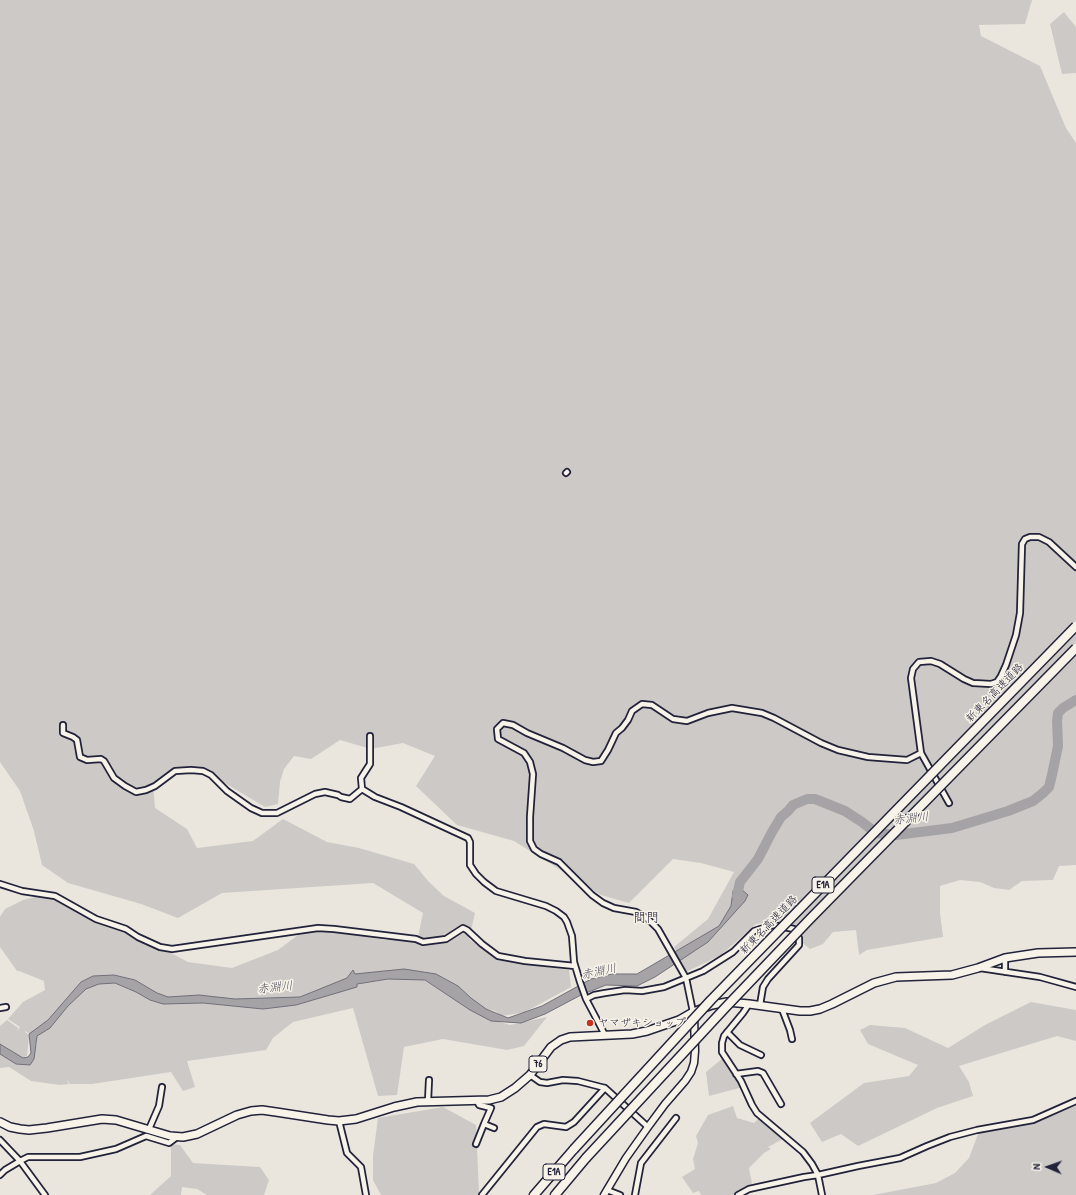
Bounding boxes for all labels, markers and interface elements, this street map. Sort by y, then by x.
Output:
street label: 新東名高速道路 [964,661,1026,725]
water label: 赤淵川 [892,810,930,828]
road number: E1A [812,877,834,893]
street label: 新東名高速道路 [738,893,800,957]
district label: 間門 [633,911,659,927]
water label: 赤淵川 [580,961,618,983]
water label: 赤淵川 [256,979,294,997]
place label: ヤマザキショップ [598,1016,686,1030]
marker: ヤマザキショップ [585,1018,595,1028]
road number: 76 [529,1056,547,1072]
north arrow [1028,1147,1068,1187]
text: N [1029,1163,1043,1170]
road number: E1A [543,1164,565,1180]

